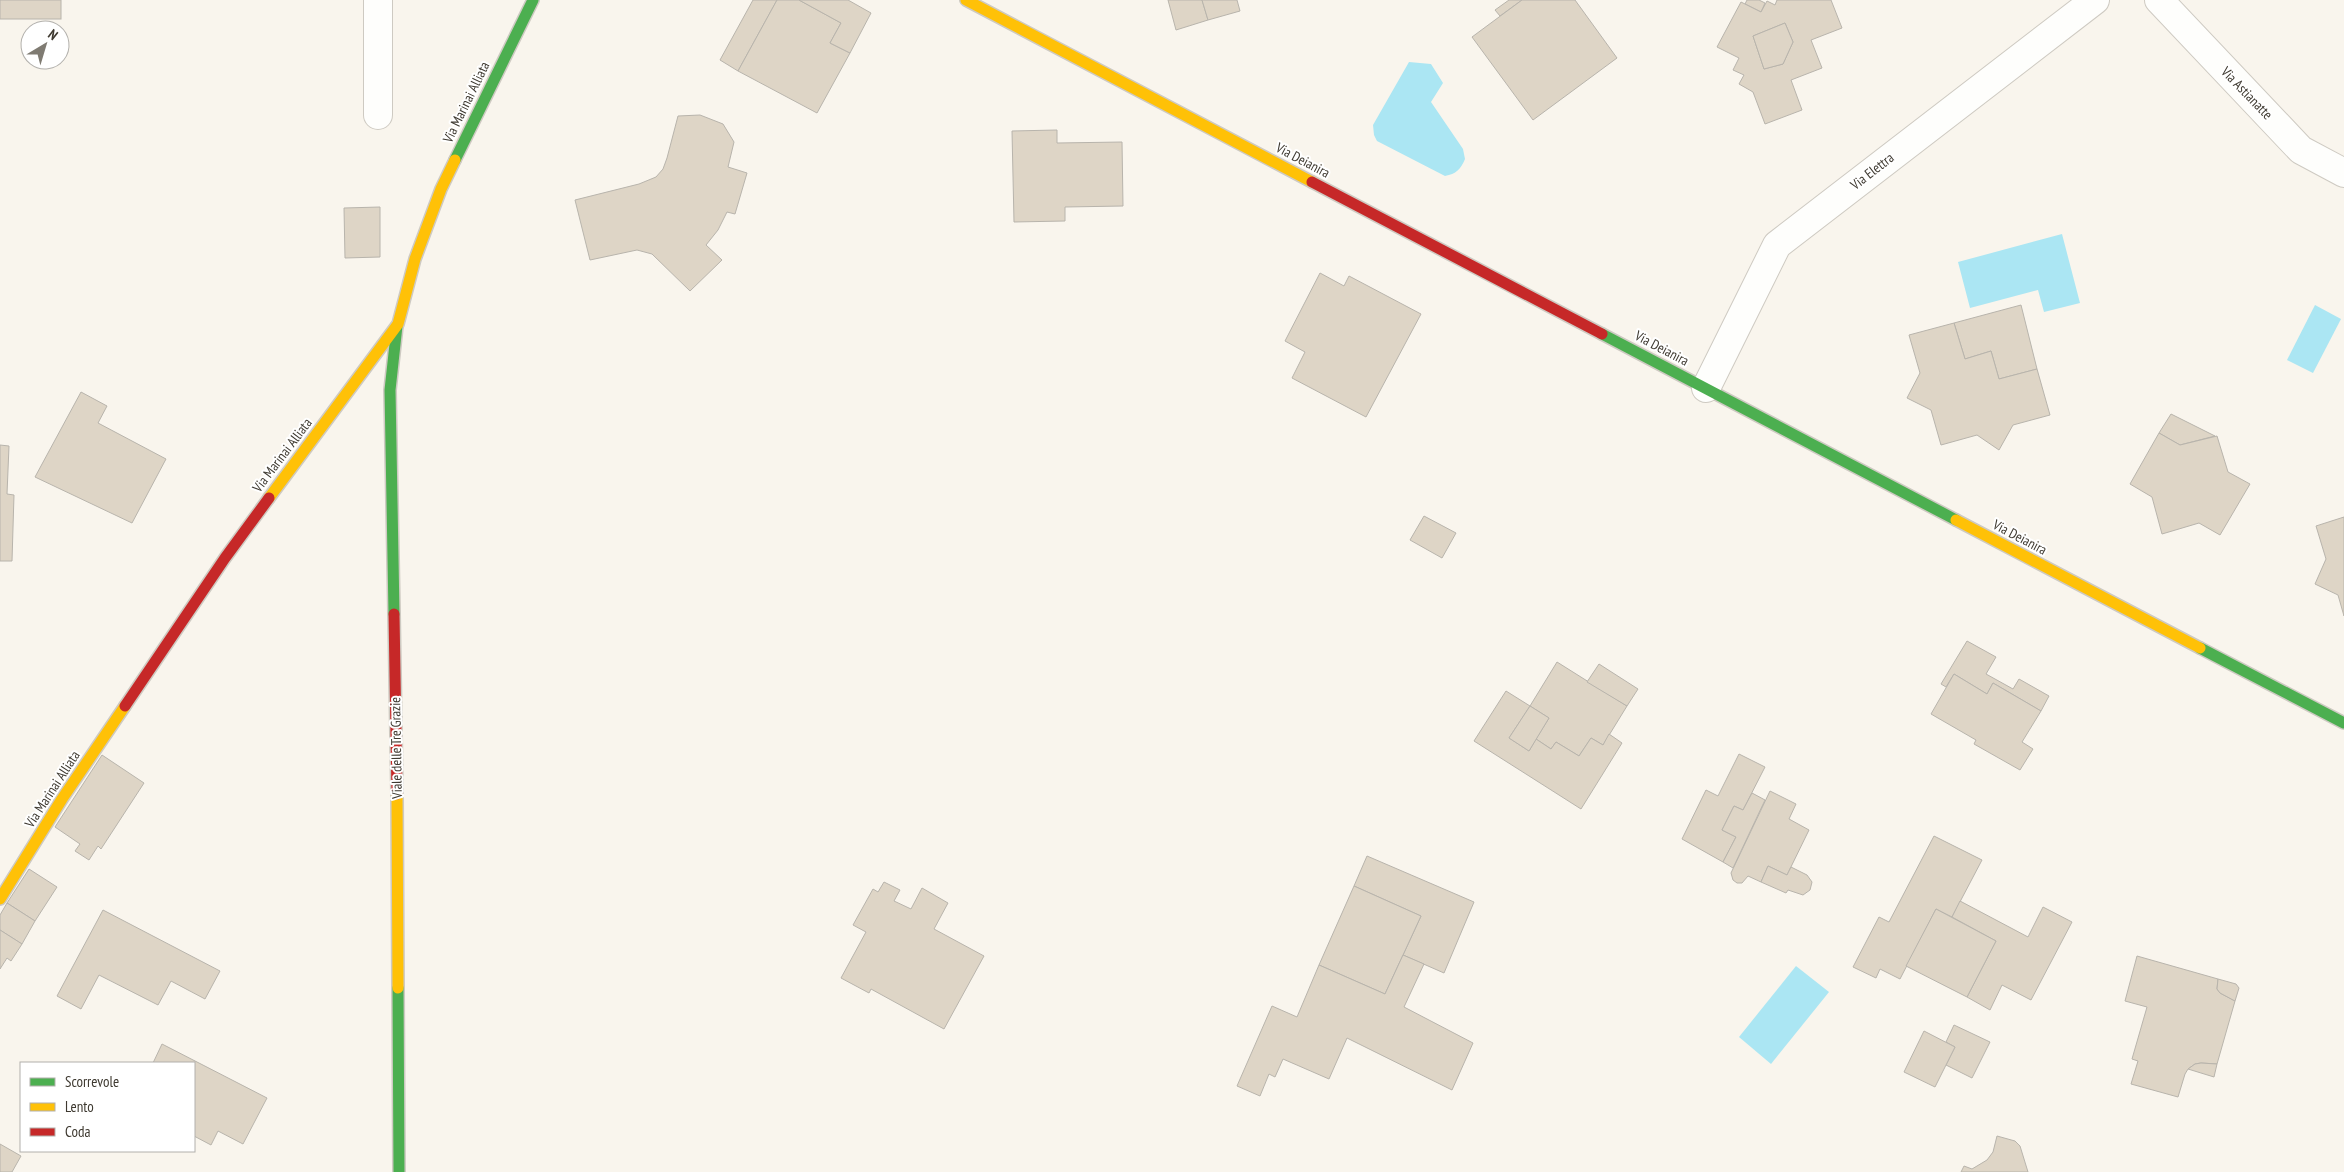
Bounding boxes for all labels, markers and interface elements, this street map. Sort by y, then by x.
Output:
north arrow [20,20,70,70]
text: N [44,25,62,44]
street label: Via Marinai Alliata [438,58,493,146]
street label: Via Astianatte [2217,62,2277,123]
street label: Via Deianira [1272,138,1333,182]
street label: Via Elettra [1846,148,1897,194]
street label: Via Deianira [1631,326,1692,370]
street label: Via Marinai Alliata [248,414,316,496]
street label: Via Deianira [1989,515,2050,559]
street label: Viale delle Tre Grazie [386,697,406,800]
street label: Via Marinai Alliata [20,747,84,832]
legend [20,1062,195,1152]
text: Scorrevole [65,1072,119,1091]
text: Lento [65,1097,94,1116]
text: Coda [65,1122,90,1141]

